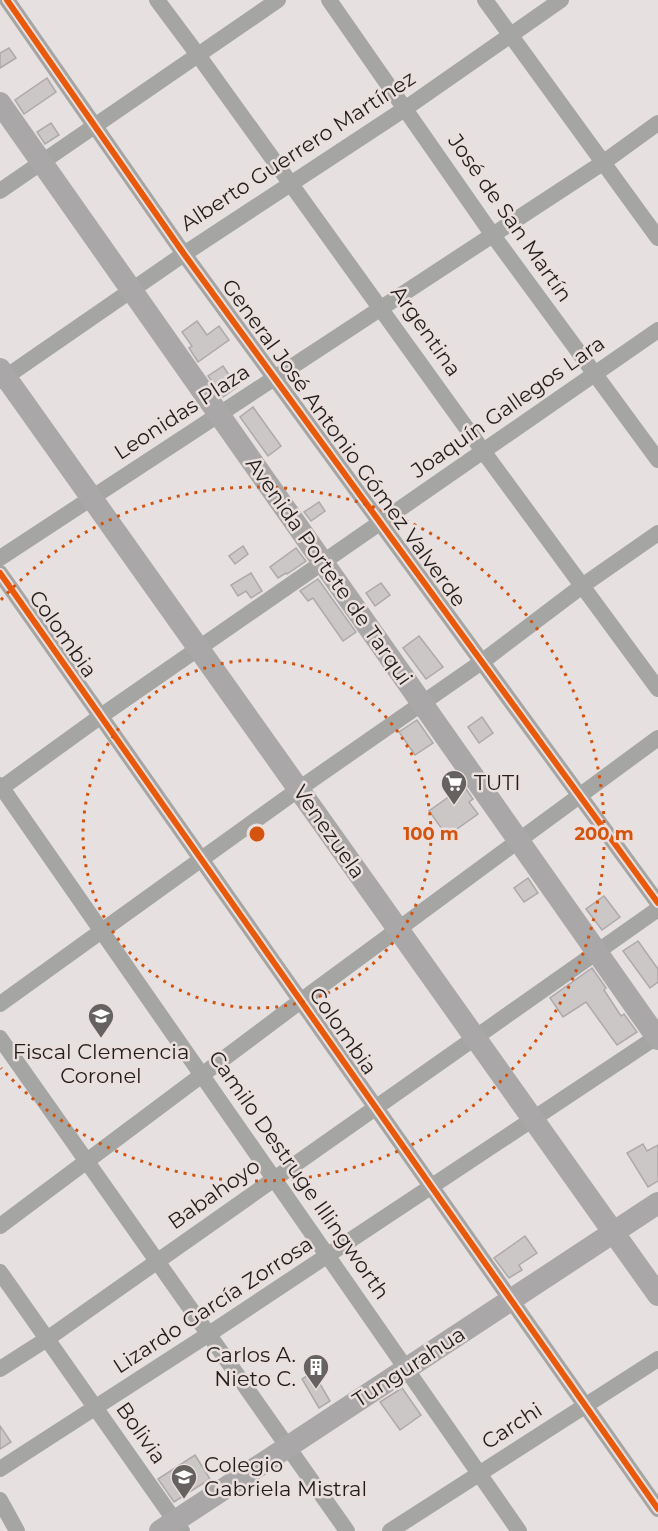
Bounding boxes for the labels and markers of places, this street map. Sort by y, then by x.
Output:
supermarket icon: TUTI [439,768,469,806]
place label: TUTI [474,770,521,795]
centre of rings [247,824,267,844]
school or university icon: Fiscal Clemencia Coronel [86,1001,116,1039]
place label: Fiscal Clemencia Coronel [13,1039,189,1088]
place label: Carlos A. Nieto C. [206,1342,296,1391]
building icon: Carlos A. Nieto C. [301,1352,331,1390]
place label: Colegio Gabriela Mistral [204,1452,367,1501]
school or university icon: Colegio Gabriela Mistral [169,1462,199,1500]

